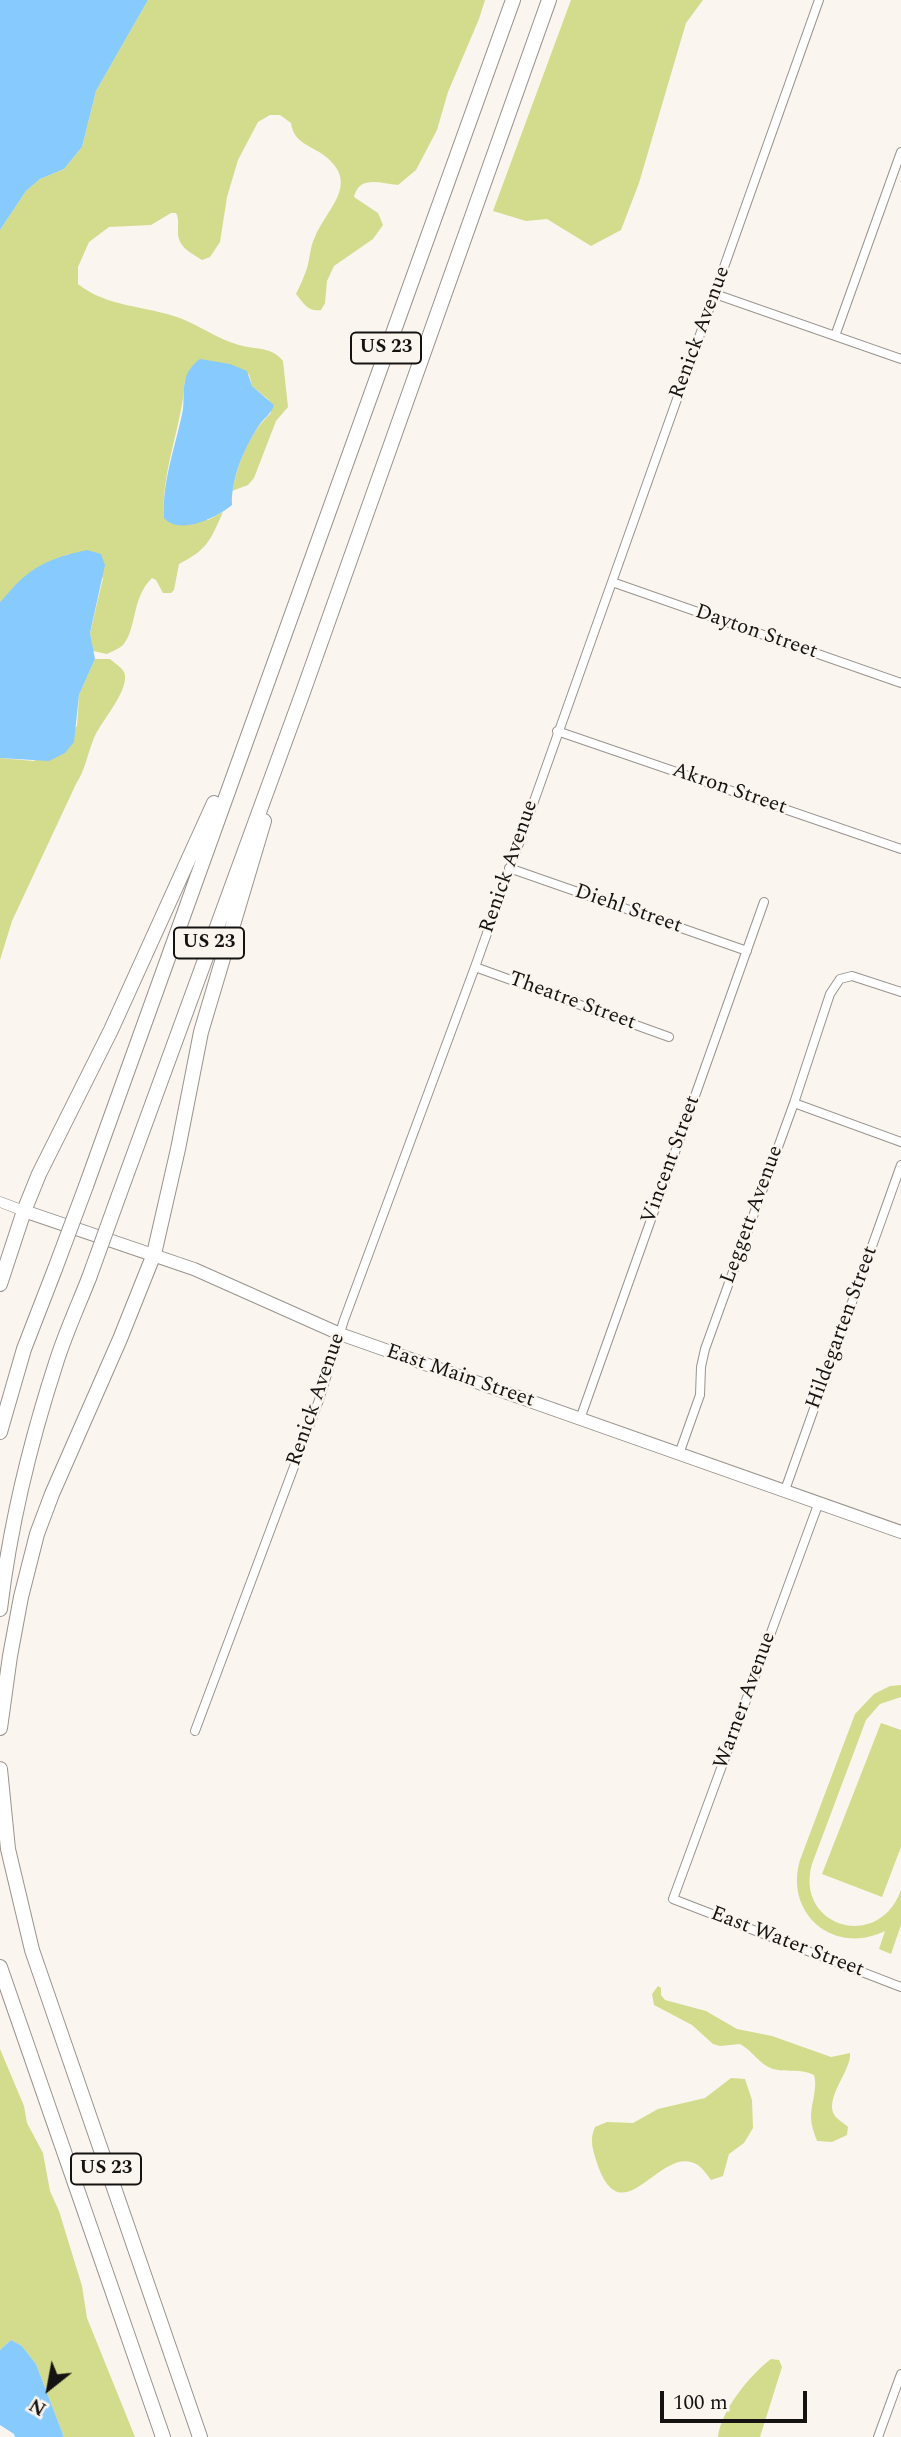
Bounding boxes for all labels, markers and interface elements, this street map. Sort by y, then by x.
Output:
street label: Renick Avenue [665,263,737,403]
road number: US 23 [351,332,421,364]
street label: Dayton Street [691,600,821,666]
street label: Akron Street [668,759,790,821]
street label: Renick Avenue [475,797,545,937]
street label: Diehl Street [571,880,685,940]
road number: US 23 [174,928,244,959]
street label: Theatre Street [505,967,639,1037]
street label: Vincent Street [637,1092,707,1228]
street label: Leggett Avenue [716,1142,790,1288]
street label: Hildegarten Street [802,1243,884,1413]
street label: Renick Avenue [282,1330,352,1470]
street label: East Main Street [383,1340,537,1414]
street label: Warner Avenue [710,1629,782,1773]
street label: East Water Street [707,1902,867,1984]
road number: US 23 [71,2154,141,2184]
north arrow [14,2353,84,2423]
scale bar [663,2378,810,2422]
text: 100 m [673,2387,728,2419]
text: N [24,2390,52,2423]

